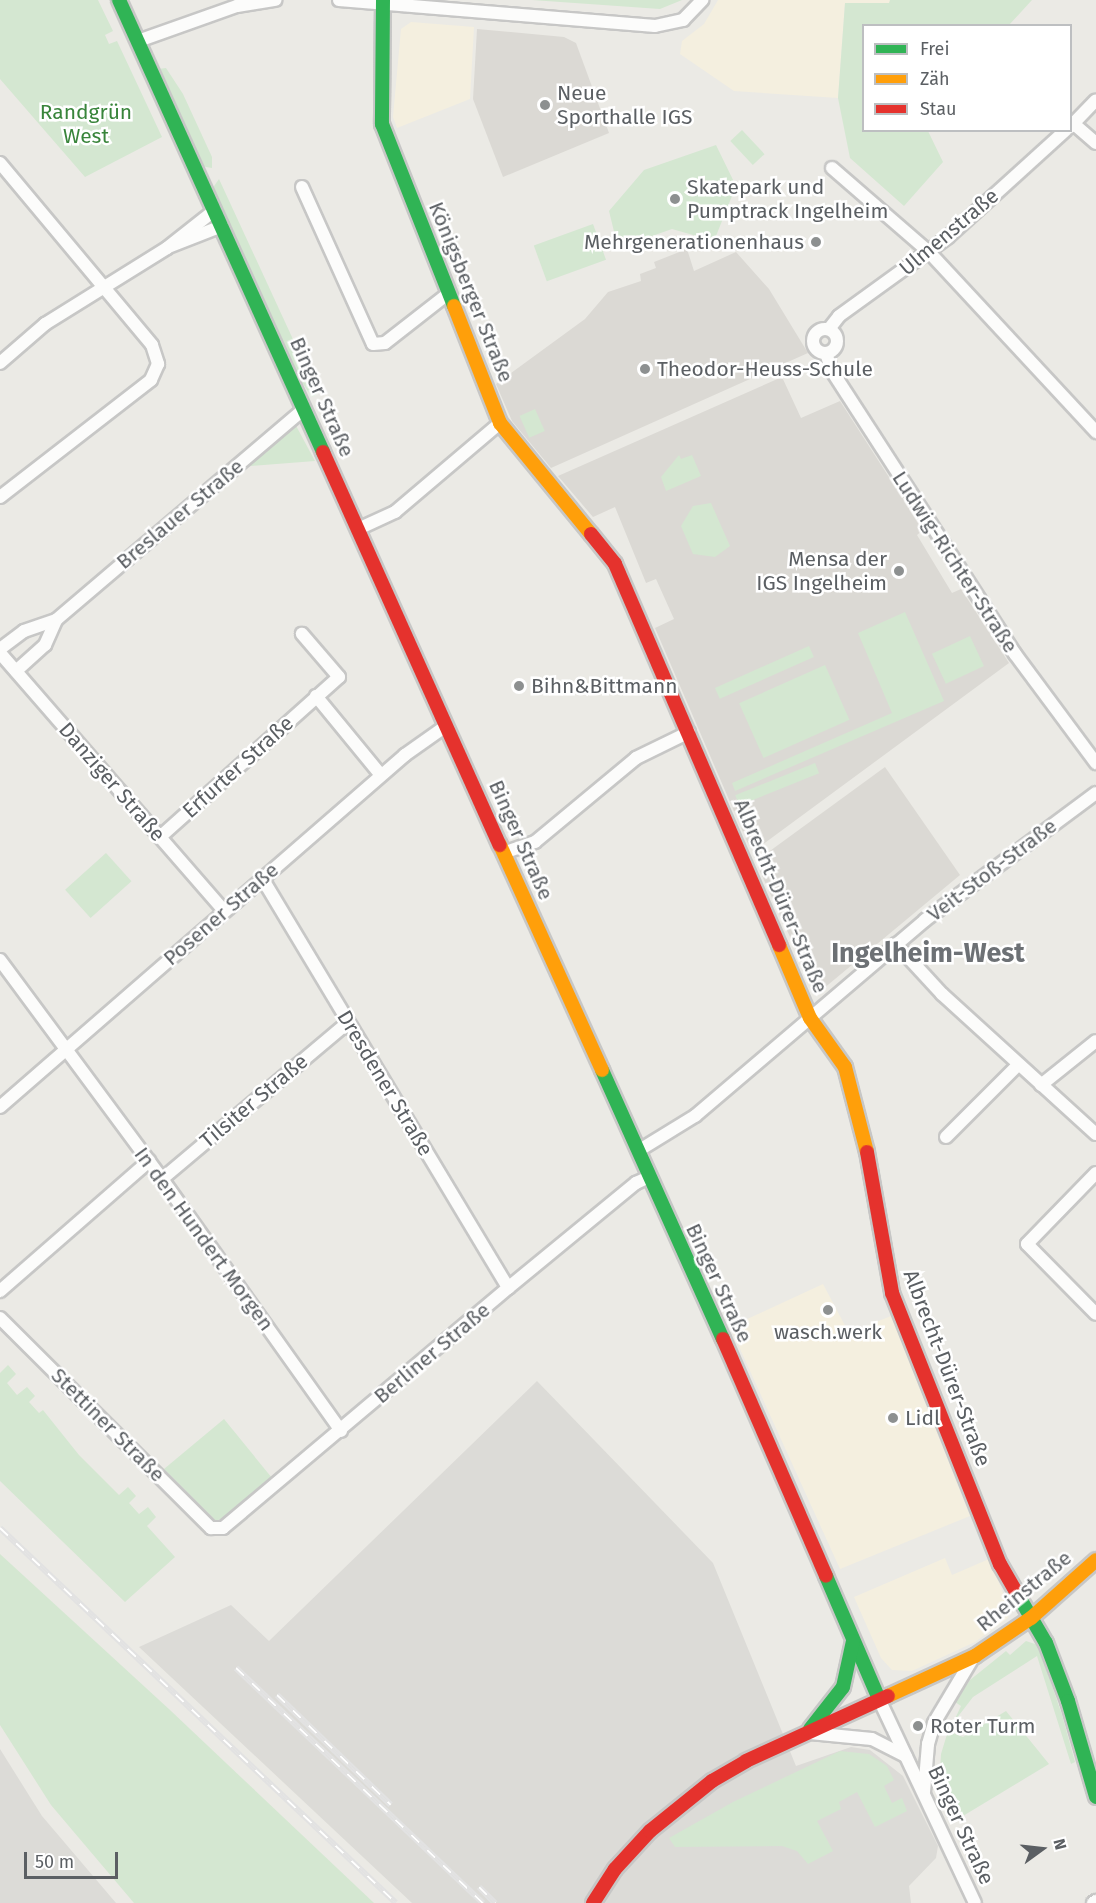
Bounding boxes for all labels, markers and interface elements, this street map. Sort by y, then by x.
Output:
legend [862,24,1072,132]
text: Frei [920,38,950,60]
text: Zäh [920,68,949,90]
place label: Neue Sporthalle IGS [557,80,692,130]
marker: Neue Sporthalle IGS [538,98,552,112]
text: Stau [920,98,956,120]
park label: Randgrün West [40,99,132,149]
place label: Skatepark und Pumptrack Ingelheim [687,174,888,224]
street label: Ulmenstraße [894,183,1004,281]
marker: Skatepark und Pumptrack Ingelheim [668,192,682,206]
street label: Königsberger Straße [423,198,519,386]
place label: Mehrgenerationenhaus [584,229,804,255]
marker: Mehrgenerationenhaus [809,235,823,249]
street label: Binger Straße [284,333,360,461]
place label: Theodor-Heuss-Schule [657,356,873,382]
marker: Theodor-Heuss-Schule [638,362,652,376]
street label: Breslauer Straße [111,454,249,574]
street label: Ludwig-Richter-Straße [887,466,1023,658]
place label: Mensa der IGS Ingelheim [756,546,887,596]
marker: Mensa der IGS Ingelheim [892,564,906,578]
place label: Bihn&Bittmann [531,673,677,699]
marker: Bihn&Bittmann [512,679,526,693]
street label: Erfurter Straße [177,711,299,823]
street label: Danziger Straße [53,717,171,847]
street label: Binger Straße [483,776,559,904]
street label: Albrecht-Dürer-Straße [729,795,833,997]
street label: Veit-Stoß-Straße [922,813,1062,927]
street label: Posener Straße [158,857,284,971]
district label: Ingelheim-West [831,938,1025,970]
street label: Dresdener Straße [332,1006,438,1160]
street label: Tilsiter Straße [195,1049,313,1153]
street label: In den Hundert Morgen [129,1142,279,1336]
street label: Binger Straße [680,1219,758,1347]
street label: Albrecht-Dürer-Straße [898,1266,996,1470]
street label: Berliner Straße [369,1297,495,1409]
marker: wasch.werk [821,1303,835,1317]
place label: wasch.werk [774,1319,882,1345]
street label: Stettiner Straße [46,1363,170,1487]
place label: Lidl [905,1405,940,1431]
marker: Lidl [886,1411,900,1425]
street label: Rheinstraße [971,1545,1077,1637]
place label: Roter Turm [930,1713,1035,1739]
marker: Roter Turm [911,1719,925,1733]
street label: Binger Straße [922,1761,1000,1889]
north arrow [1012,1819,1072,1879]
text: N [1049,1837,1070,1852]
scale bar [27,1840,122,1878]
text: 50 m [35,1851,74,1873]

